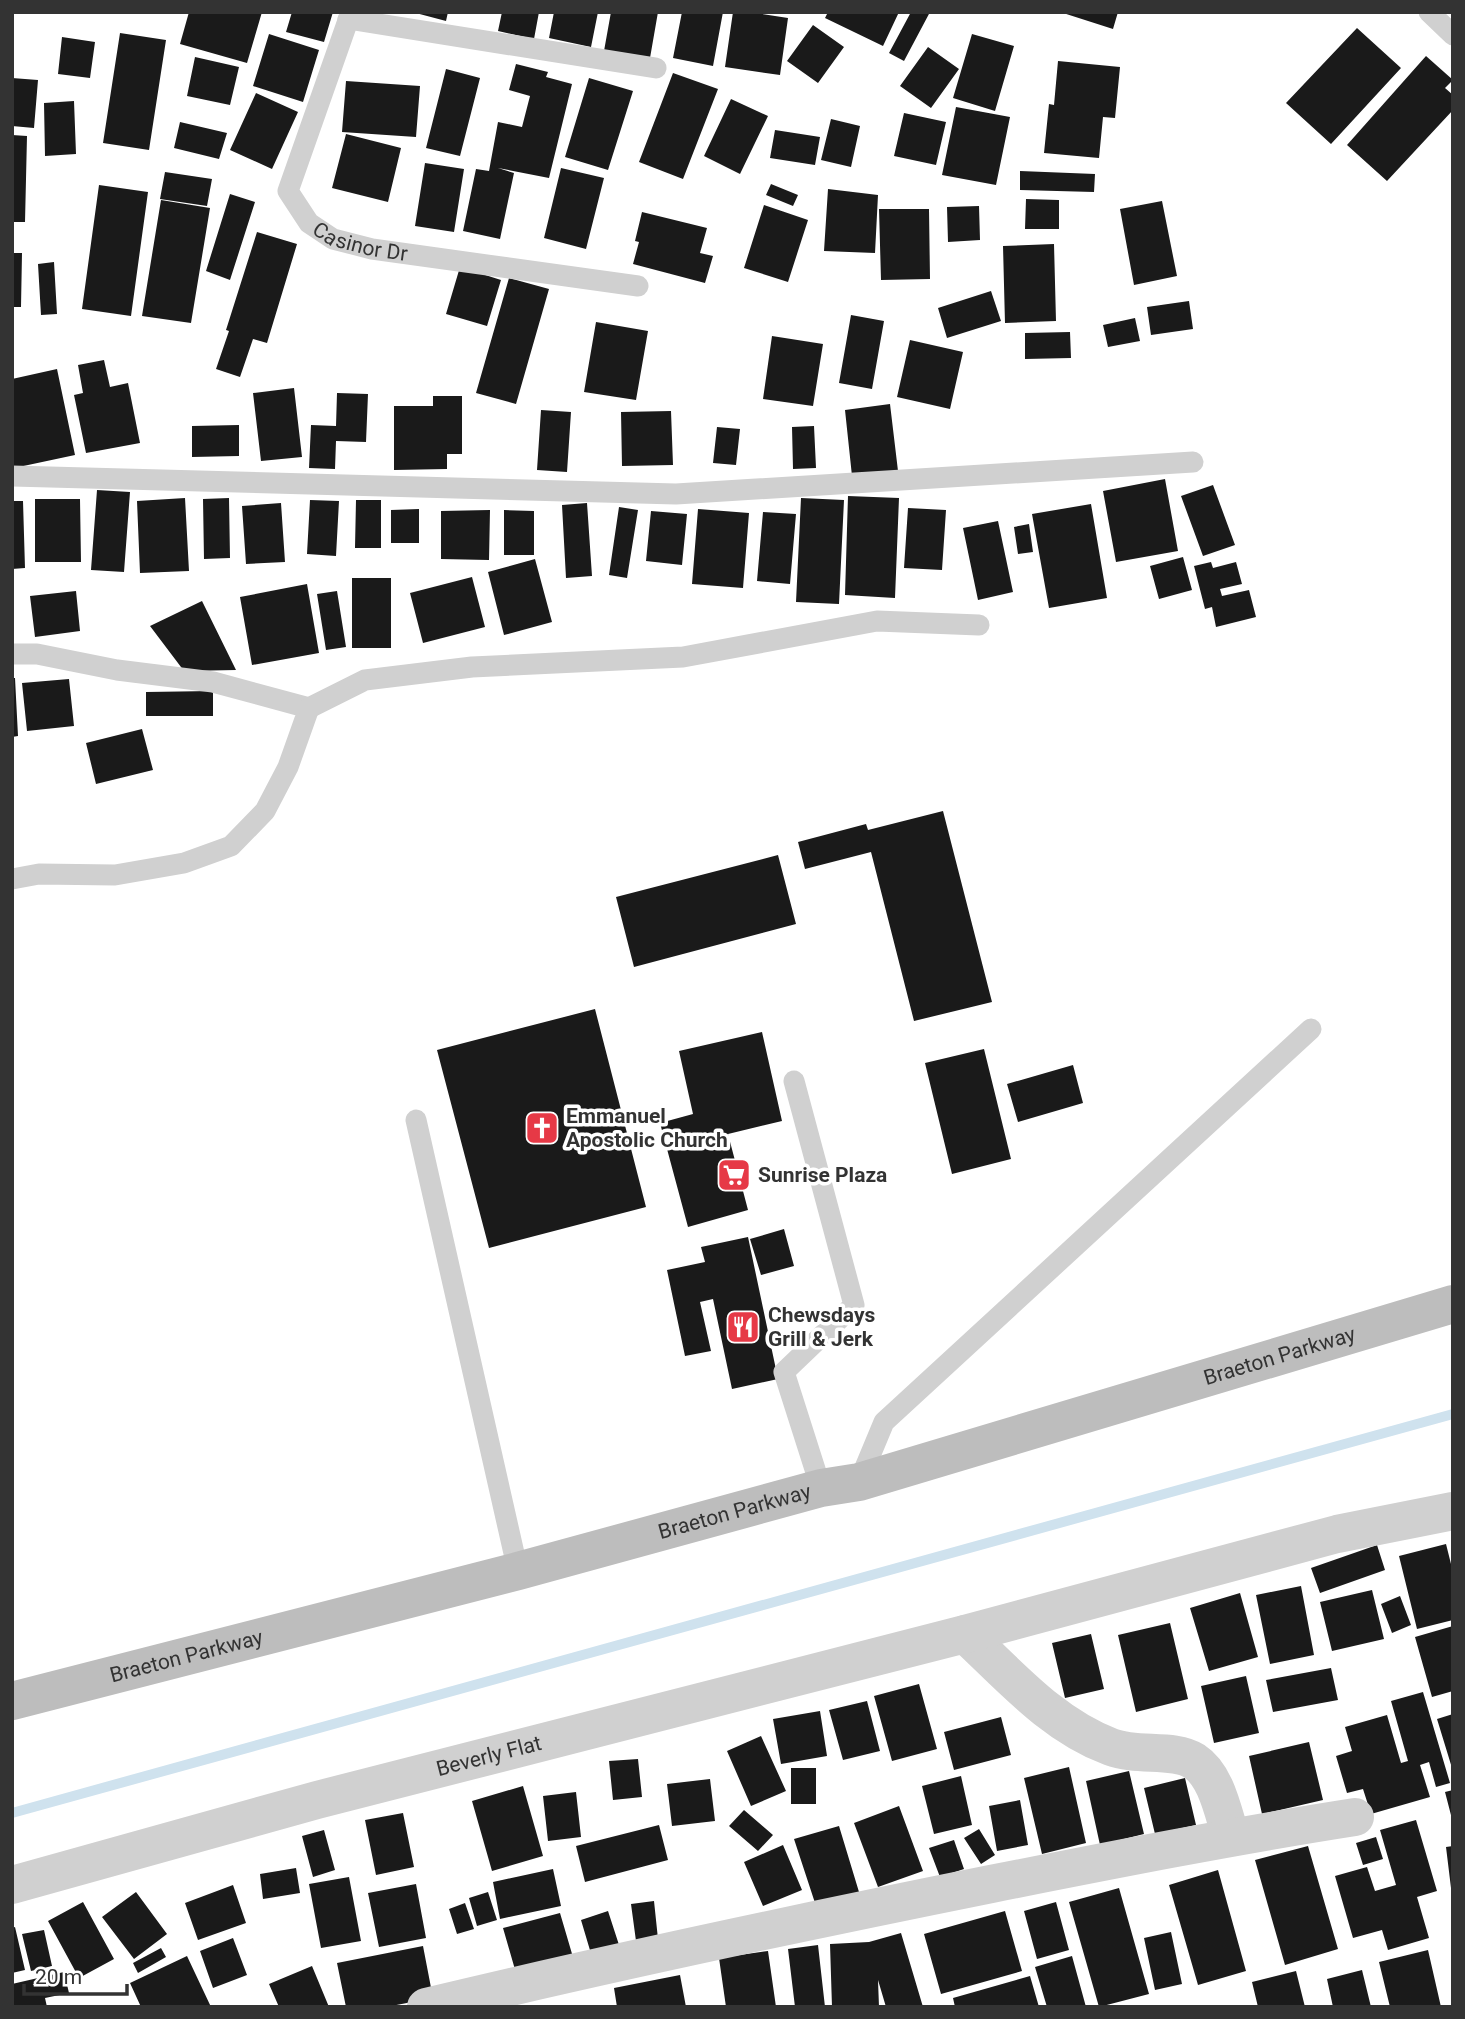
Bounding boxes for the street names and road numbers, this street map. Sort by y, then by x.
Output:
street label: Casinor Dr [308,217,409,266]
street label: Braeton Parkway [1201,1322,1358,1390]
street label: Braeton Parkway [656,1479,814,1544]
street label: Braeton Parkway [107,1625,266,1687]
street label: Beverly Flat [434,1731,544,1781]

